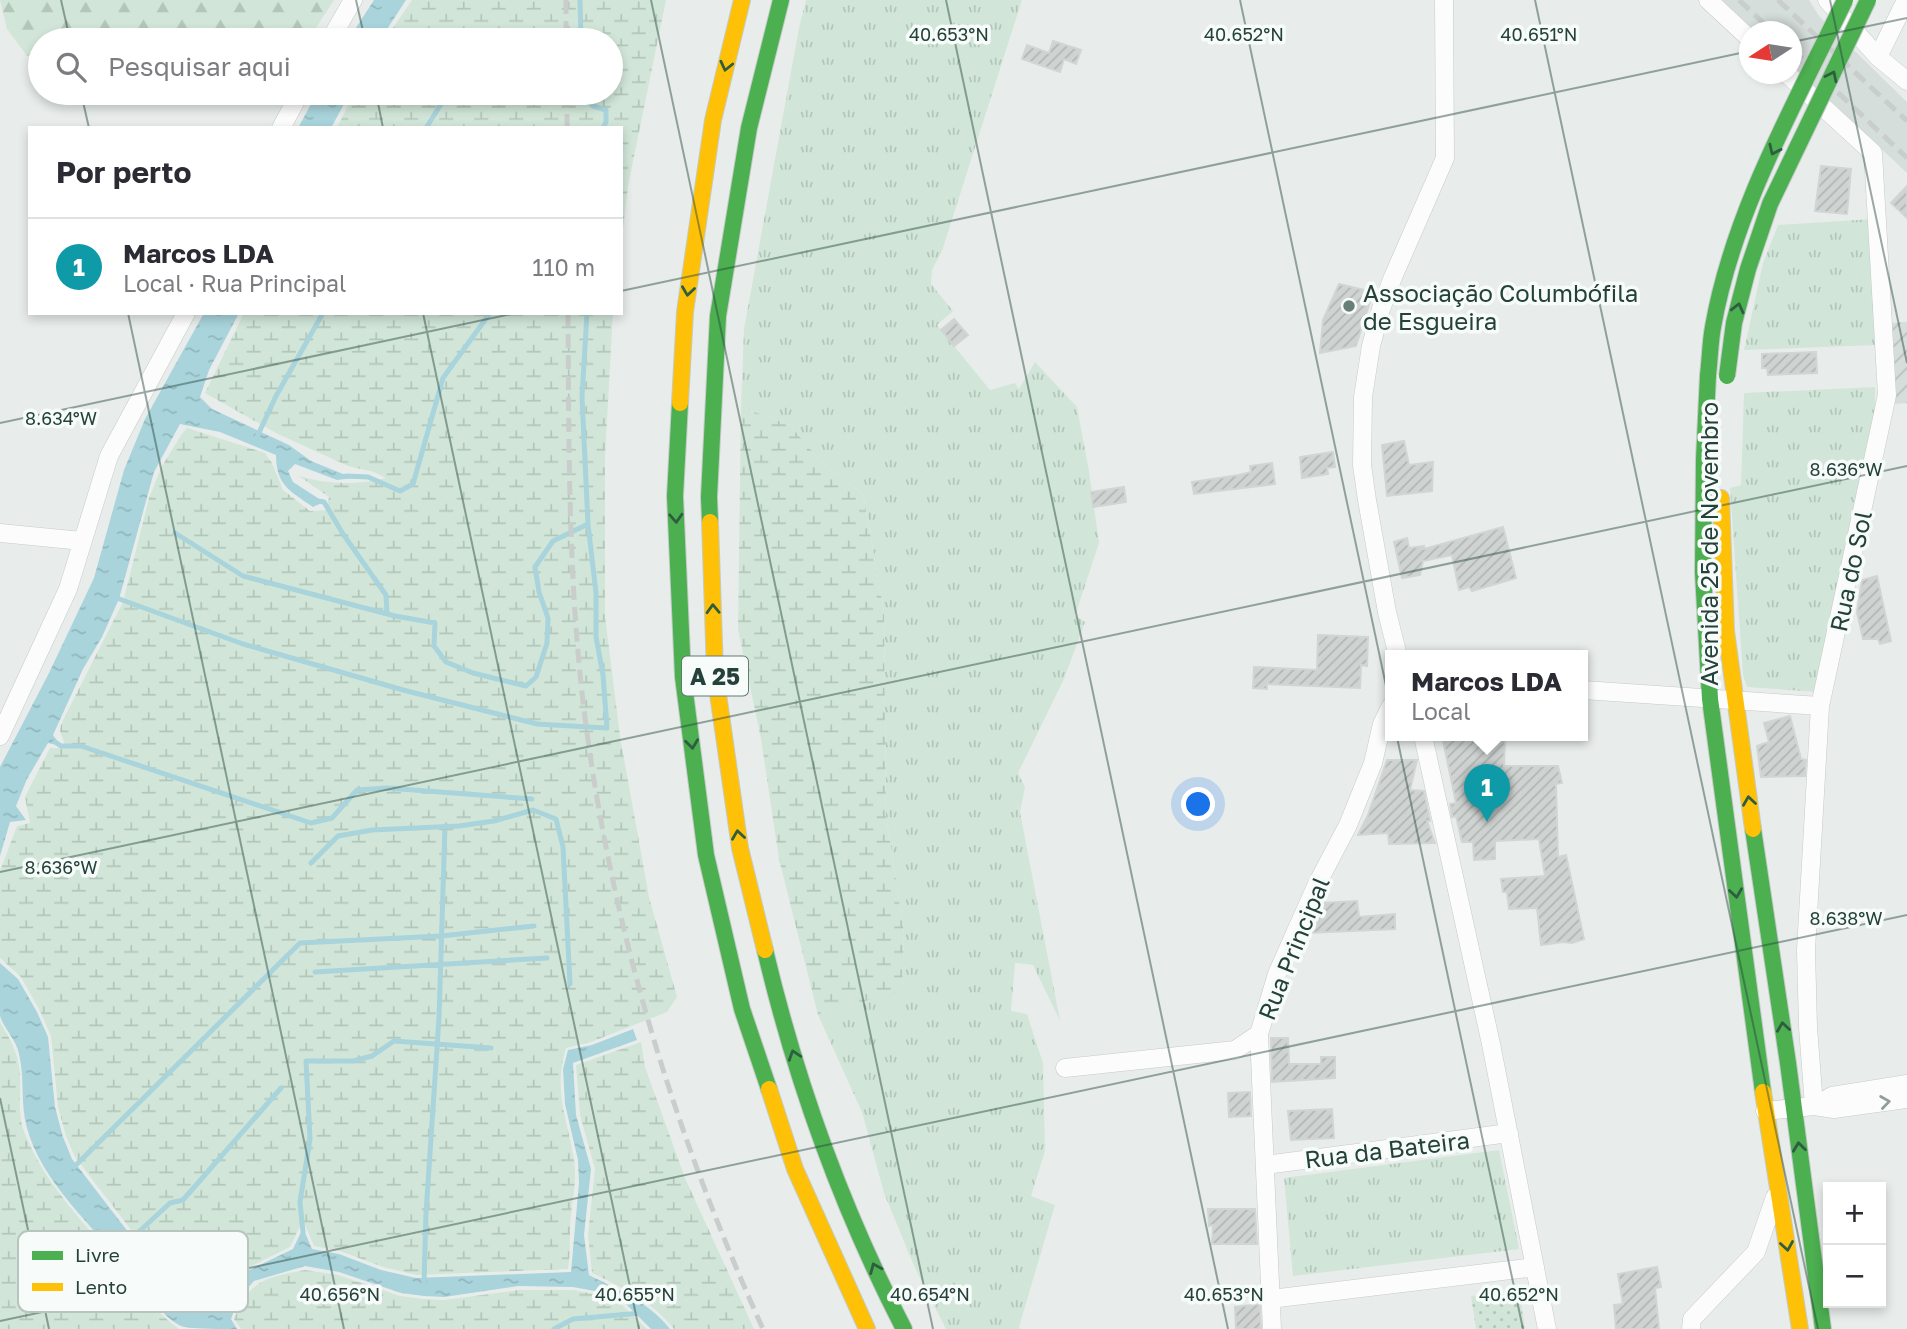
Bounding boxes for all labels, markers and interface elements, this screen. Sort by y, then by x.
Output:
north arrow [1739,21,1802,84]
text: 40.653°N [909,23,989,45]
text: 40.652°N [1204,23,1284,45]
text: 40.651°N [1501,23,1577,45]
search box [28,28,623,105]
icon: search [52,48,90,86]
text: Pesquisar aqui [108,51,291,82]
one-way arrow [720,60,734,72]
one-way arrow [1824,70,1838,83]
one-way arrow [1768,143,1782,155]
text: Por perto [56,154,191,190]
text: Marcos LDA [123,238,274,269]
text: 1 [73,253,85,281]
text: 110 m [532,253,595,281]
text: Local · Rua Principal [123,269,346,297]
place label: Associação Columbófila de Esgueira [1363,278,1638,335]
one-way arrow [681,285,696,296]
marker: Associação Columbófila de Esgueira [1341,298,1357,314]
one-way arrow [1730,303,1744,315]
street label: Avenida 25 de Novembro [1694,402,1723,686]
text: 8.634°W [25,407,97,429]
text: 8.636°W [1810,458,1883,480]
street label: Rua do Sol [1823,508,1877,634]
one-way arrow [669,512,684,523]
one-way arrow [705,603,720,614]
popup [1385,650,1588,741]
road number: A 25 [682,656,748,696]
text: Marcos LDA [1411,666,1562,697]
text: Local [1411,697,1471,725]
one-way arrow [684,738,699,750]
pin: 1 [1464,764,1510,822]
your location [1181,787,1215,821]
one-way arrow [1742,796,1757,807]
one-way arrow [731,829,746,841]
text: 8.636°W [25,856,98,878]
street label: Rua Principal [1251,872,1335,1024]
one-way arrow [1728,887,1743,899]
text: 8.638°W [1809,907,1883,929]
one-way arrow [1776,1021,1791,1032]
one-way arrow [788,1049,802,1062]
one-way arrow [1879,1094,1891,1109]
street label: Rua da Bateira [1303,1124,1471,1174]
one-way arrow [1791,1141,1806,1153]
map controls [1823,1182,1886,1308]
button: + [1823,1182,1886,1245]
legend [18,1231,248,1312]
one-way arrow [1779,1240,1794,1252]
text: Livre [75,1243,120,1266]
button: − [1823,1245,1886,1308]
one-way arrow [869,1262,883,1274]
text: Lento [75,1275,127,1298]
text: 40.656°N [300,1283,380,1305]
text: 40.655°N [595,1283,675,1305]
text: 40.654°N [890,1283,970,1305]
text: 40.653°N [1184,1283,1264,1305]
text: 40.652°N [1479,1283,1559,1305]

